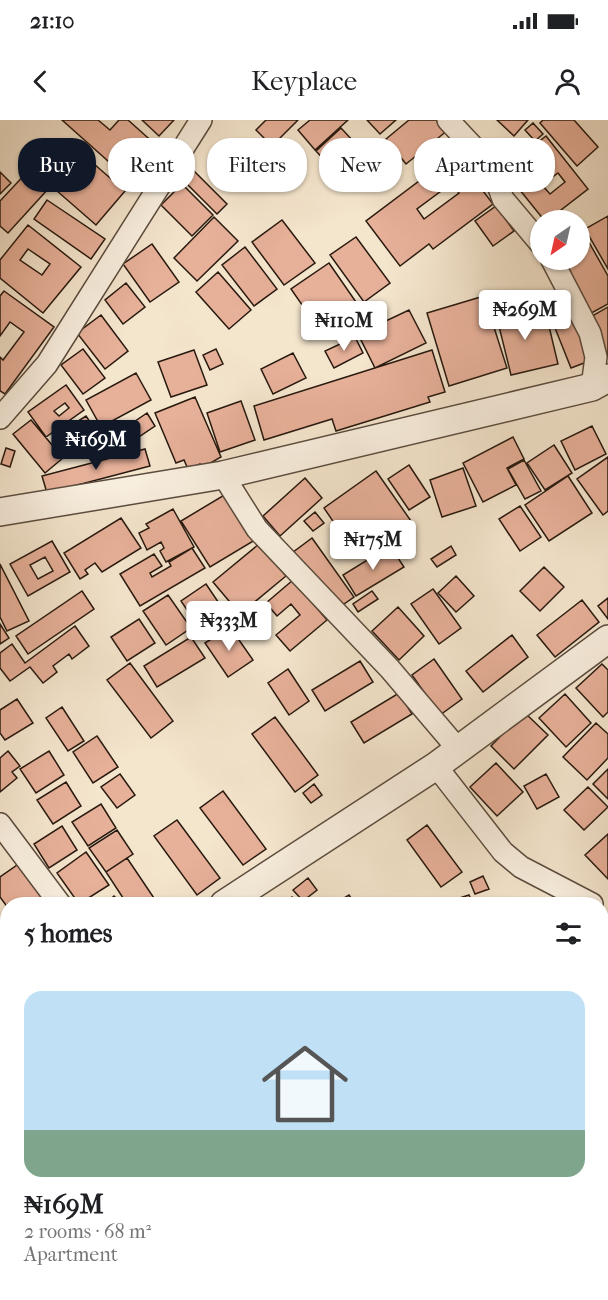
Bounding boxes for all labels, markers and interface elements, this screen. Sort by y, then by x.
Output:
text: 21:10 [30,8,74,34]
icon: back [24,65,57,98]
text: Keyplace [251,65,357,97]
icon: person [551,65,584,98]
chip: Buy [18,138,96,192]
chip: Rent [108,138,195,192]
chip: Filters [207,138,307,192]
chip: New [319,138,402,192]
chip: Apartment [414,138,555,192]
north arrow [530,210,590,270]
map controls [530,210,590,270]
pin: ₦269M [483,290,567,341]
text: ₦269M [493,298,557,321]
pin: ₦110M [302,301,386,352]
text: ₦110M [315,309,373,332]
pin: ₦169M [54,420,138,471]
text: ₦169M [65,428,127,451]
pin: ₦175M [331,520,415,571]
text: ₦175M [344,528,402,551]
pin: ₦333M [187,601,271,652]
text: ₦333M [200,609,258,632]
icon: filters [552,917,585,950]
text: 5 homes [24,918,112,949]
icon: home [251,1030,359,1138]
text: ₦169M [24,1189,103,1220]
text: 2 rooms · 68 m² [24,1220,151,1243]
text: Apartment [24,1243,118,1266]

